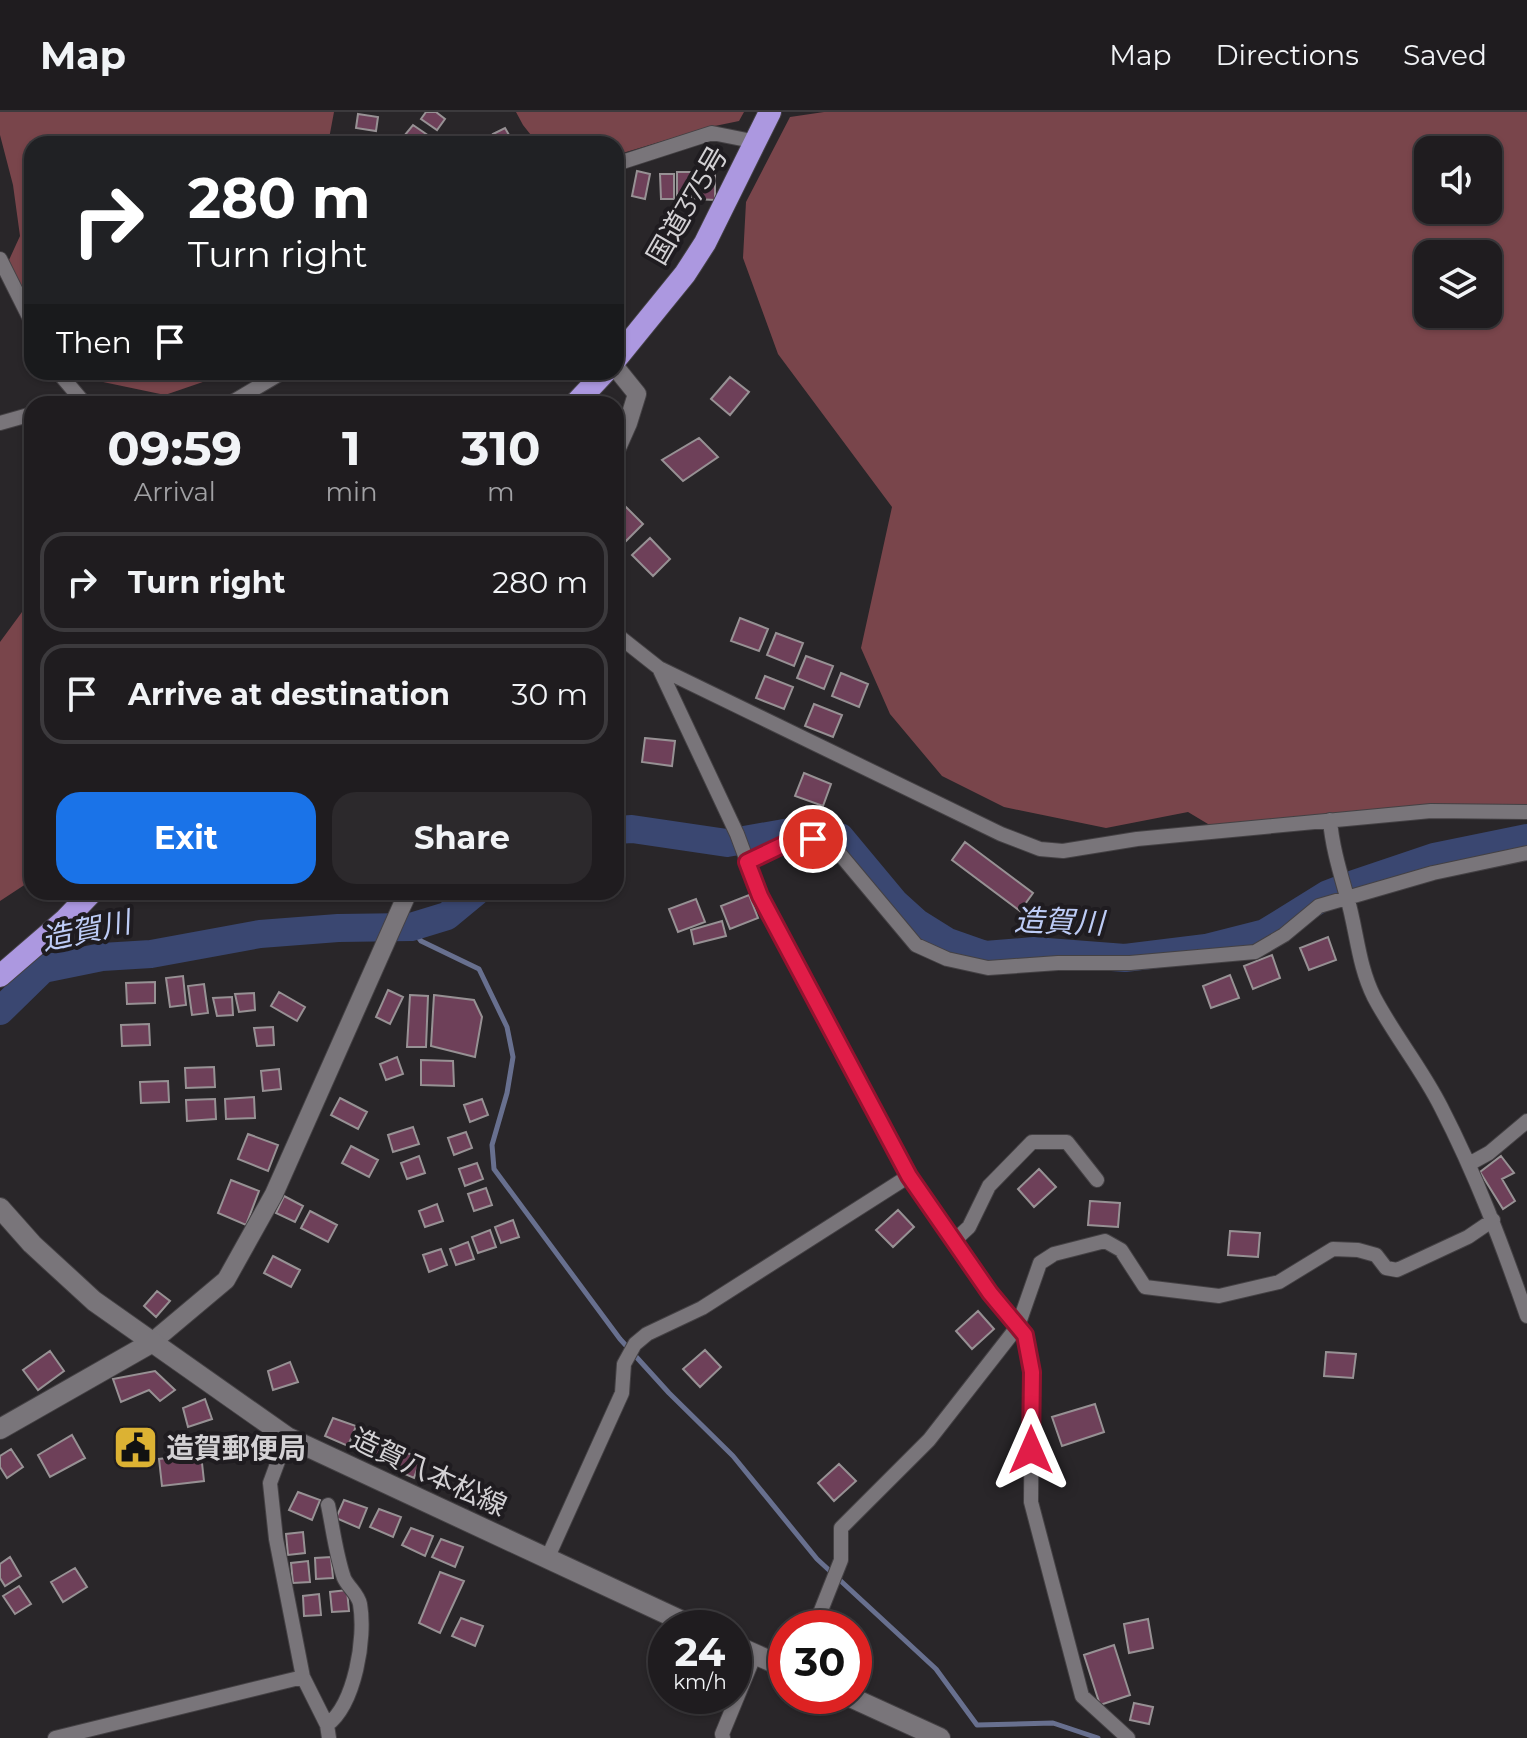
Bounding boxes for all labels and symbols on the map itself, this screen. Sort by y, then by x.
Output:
street label: 国道375号 [639,140,735,270]
pin [779,805,847,873]
water label: 造賀川 [1013,901,1108,942]
water label: 造賀川 [38,902,137,958]
position arrow [989,1408,1073,1492]
street label: 造賀八本松線 [346,1421,512,1523]
public building icon: 造賀郵便局 [111,1424,159,1472]
place label: 造賀郵便局 [166,1431,306,1465]
speed limit sign: 30 [768,1610,872,1714]

